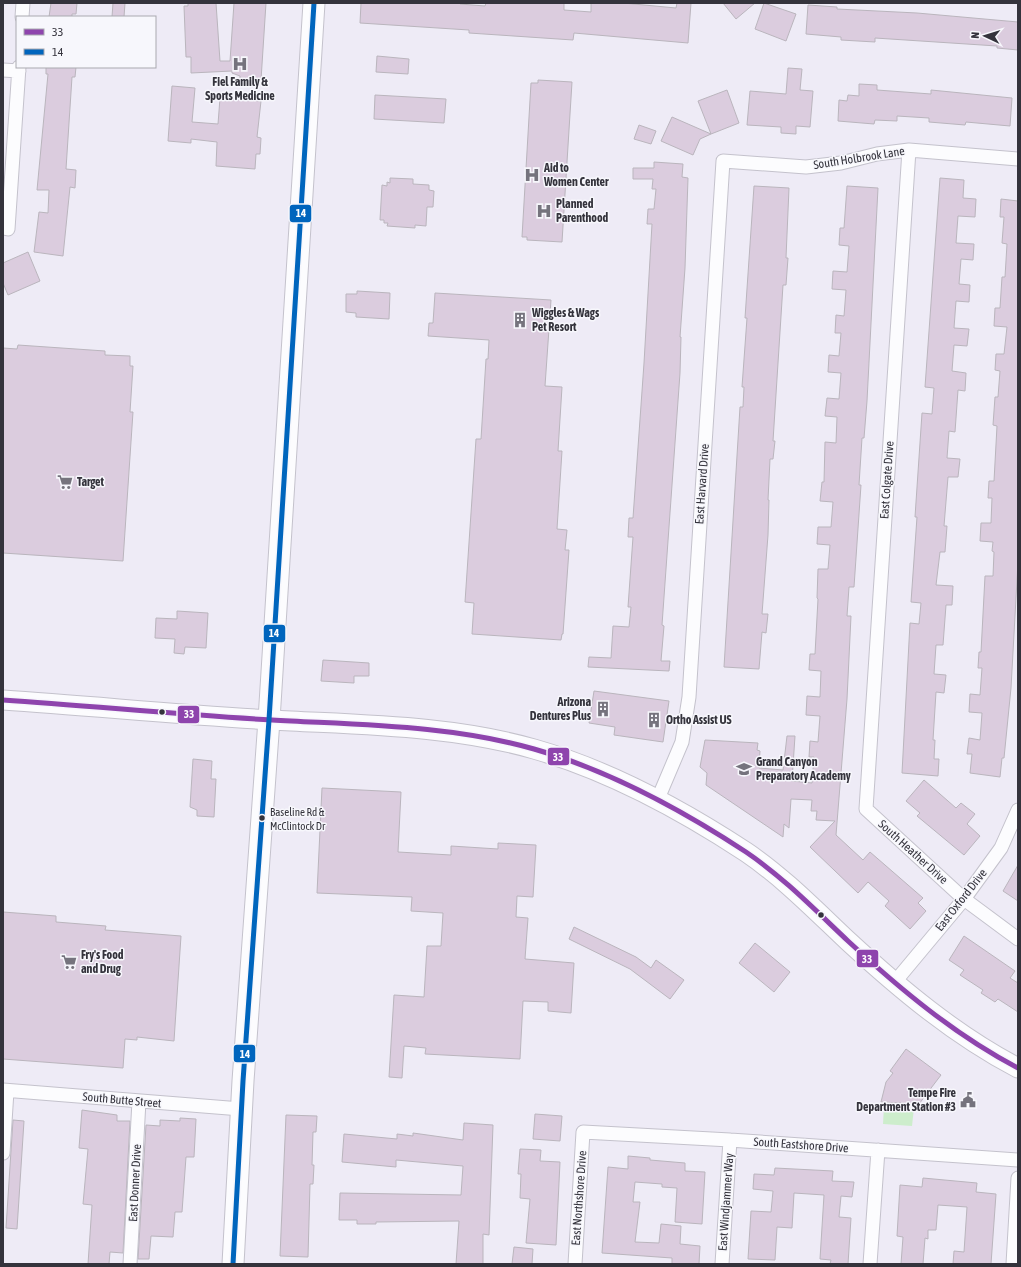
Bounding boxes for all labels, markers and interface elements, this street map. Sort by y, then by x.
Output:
legend [16,16,156,68]
north arrow [965,16,1005,56]
text: 33 [52,25,63,39]
text: N [969,32,981,39]
text: 14 [52,45,64,59]
hospital icon: Fiel Family & Sports Medicine [231,55,249,73]
place label: Fiel Family & Sports Medicine [205,75,275,103]
street label: South Holbrook Lane [812,144,906,172]
place label: Aid to Women Center [543,161,609,189]
hospital icon: Aid to Women Center [523,166,541,184]
place label: Planned Parenthood [556,197,609,225]
hospital icon: Planned Parenthood [535,202,553,220]
line badge: 14 [289,204,312,223]
text: 14 [296,207,306,219]
place label: Wiggles & Wags Pet Resort [531,306,600,334]
building icon: Wiggles & Wags Pet Resort [511,311,529,329]
street label: East Colgate Drive [877,440,897,520]
street label: East Harvard Drive [692,443,712,525]
supermarket icon: Target [56,473,74,491]
place label: Target [77,475,105,489]
line badge: 14 [263,624,286,643]
text: 14 [269,627,279,639]
place label: Arizona Dentures Plus [530,695,592,723]
building icon: Arizona Dentures Plus [594,700,612,718]
line badge: 33 [177,705,200,724]
unlabelled marker [157,707,167,717]
text: 33 [184,708,194,720]
building icon: Ortho Assist US [645,711,663,729]
place label: Ortho Assist US [666,713,732,727]
line badge: 33 [547,747,570,766]
text: 33 [553,751,563,763]
place label: Grand Canyon Preparatory Academy [756,755,851,783]
school or university icon: Grand Canyon Preparatory Academy [735,760,753,778]
place label: Baseline Rd & McClintock Dr [270,806,326,832]
marker: Baseline Rd & McClintock Dr [257,813,267,823]
street label: South Heather Drive [875,817,951,887]
street label: East Oxford Drive [932,866,990,934]
unlabelled marker [816,910,826,920]
place label: Fry's Food and Drug [81,948,124,976]
line badge: 33 [856,949,879,968]
supermarket icon: Fry's Food and Drug [60,953,78,971]
text: 33 [862,953,872,965]
line badge: 14 [233,1044,256,1063]
text: 14 [240,1048,250,1060]
place label: Tempe Fire Department Station #3 [856,1086,957,1114]
street label: South Butte Street [82,1090,163,1110]
public building icon: Tempe Fire Department Station #3 [959,1091,977,1109]
street label: South Eastshore Drive [753,1135,849,1155]
street label: East Donner Drive [126,1144,144,1222]
street label: East Northshore Drive [569,1150,589,1246]
street label: East Windjammer Way [716,1153,736,1251]

